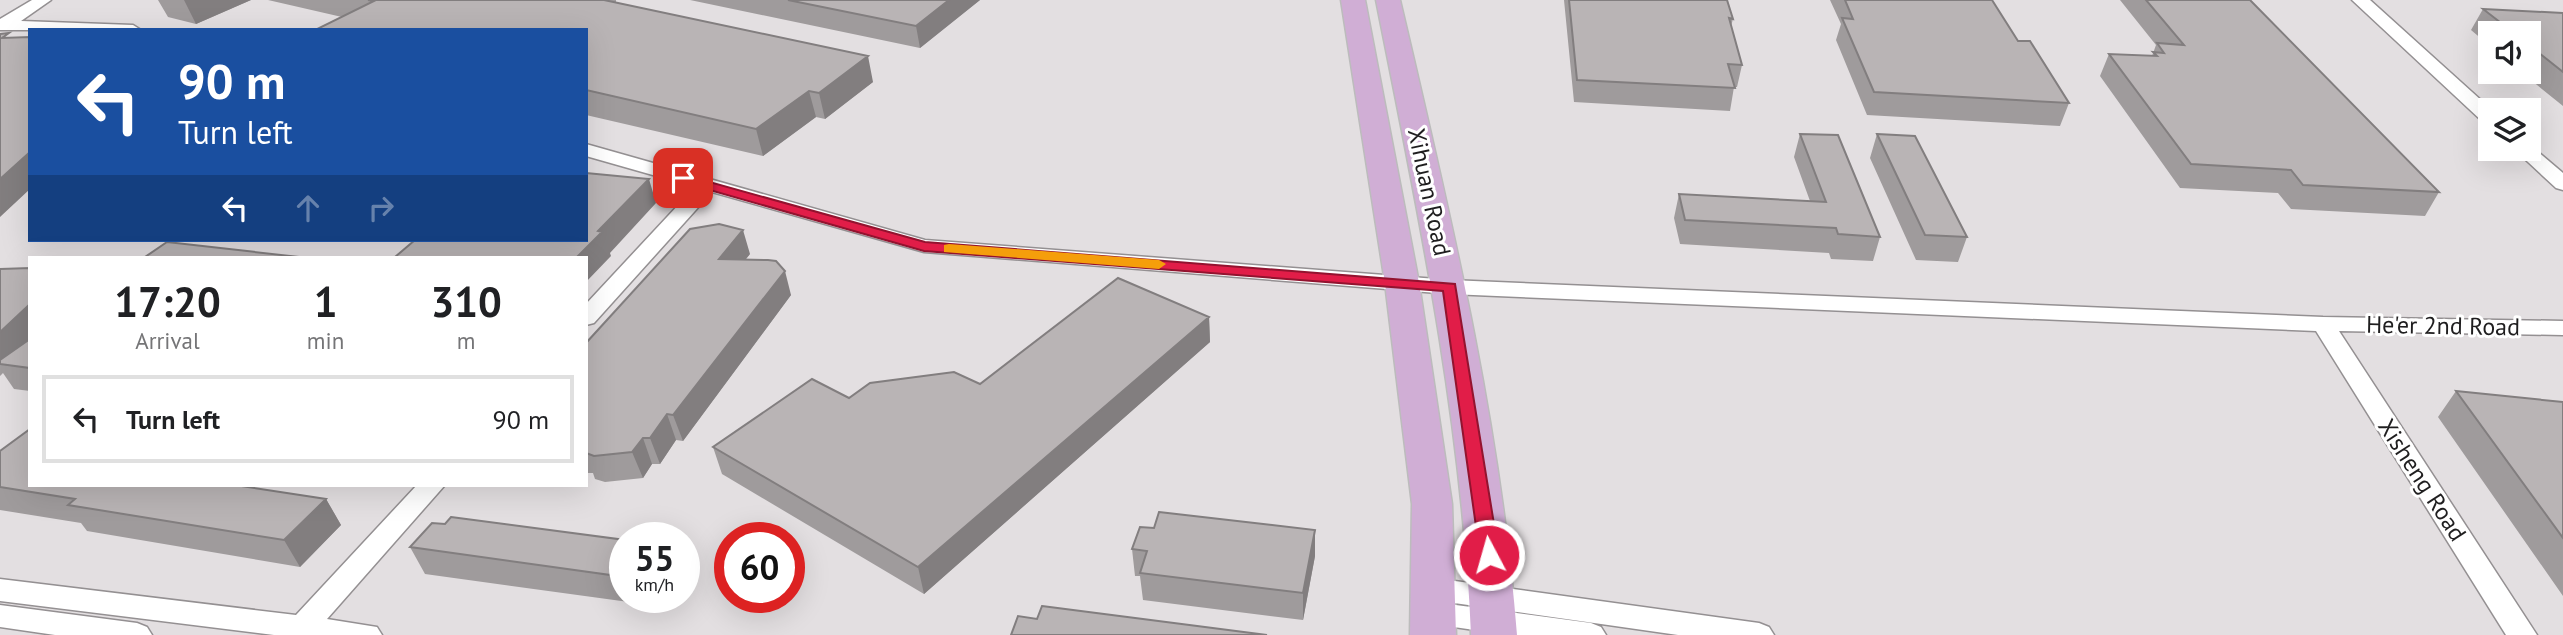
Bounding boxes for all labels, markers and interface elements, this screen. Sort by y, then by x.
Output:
map controls [2478,21,2541,161]
button: sound [2478,21,2541,84]
text: 90 m [178,49,285,113]
icon: left [63,56,154,147]
button: layers [2478,98,2541,161]
text: Turn left [178,111,293,153]
street label: Xihuan Road [1401,125,1458,258]
pin [653,148,713,208]
icon: arrive [664,159,702,197]
icon: left [216,189,254,227]
icon: ahead [289,189,327,227]
icon: right [362,189,400,227]
text: 17:20 [114,274,221,329]
text: 1 [314,274,337,329]
text: 310 [430,274,502,329]
street label: He'er 2nd Road [2366,309,2520,342]
text: Arrival [135,326,200,355]
text: min [307,326,344,355]
text: m [457,326,475,355]
icon: left [67,400,105,438]
text: Turn left [126,403,220,436]
text: 90 m [493,403,549,436]
street label: Xisheng Road [2371,413,2474,547]
position arrow [1452,518,1526,592]
speed limit sign: 60 [714,522,805,613]
text: 55 [635,535,674,581]
text: km/h [635,573,674,596]

